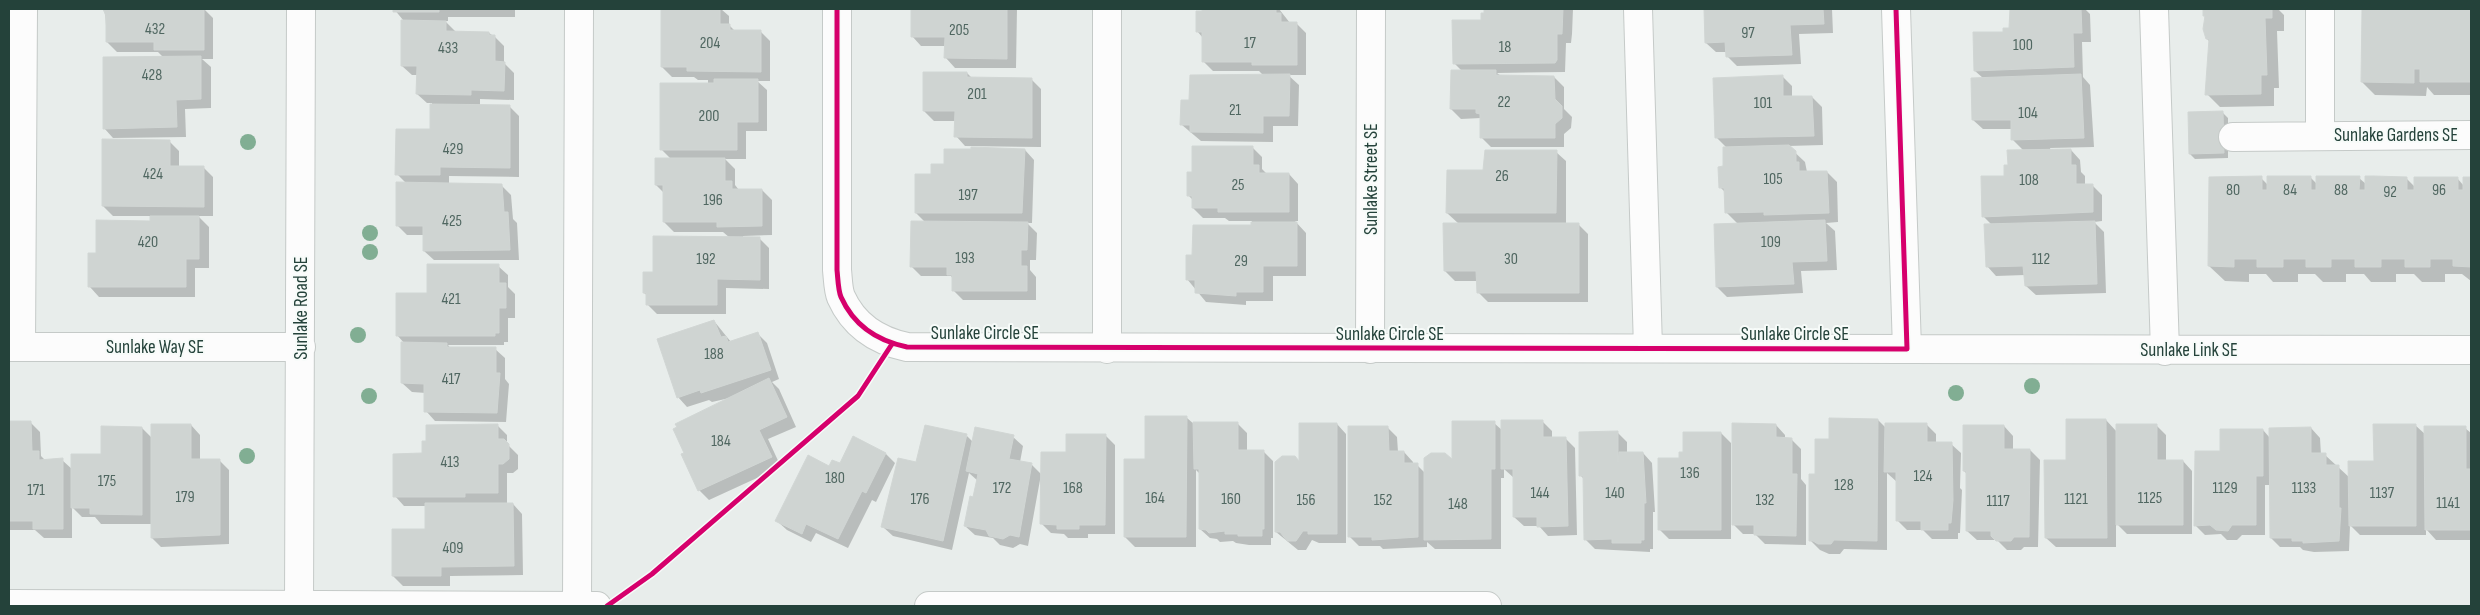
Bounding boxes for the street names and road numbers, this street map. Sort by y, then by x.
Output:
street label: Sunlake Street SE [1360,123,1383,235]
street label: Sunlake Gardens SE [2334,124,2458,147]
street label: Sunlake Road SE [290,256,313,360]
street label: Sunlake Circle SE [931,322,1039,345]
street label: Sunlake Circle SE [1336,323,1444,346]
street label: Sunlake Circle SE [1741,323,1849,346]
street label: Sunlake Way SE [106,336,204,359]
street label: Sunlake Link SE [2140,339,2238,362]

